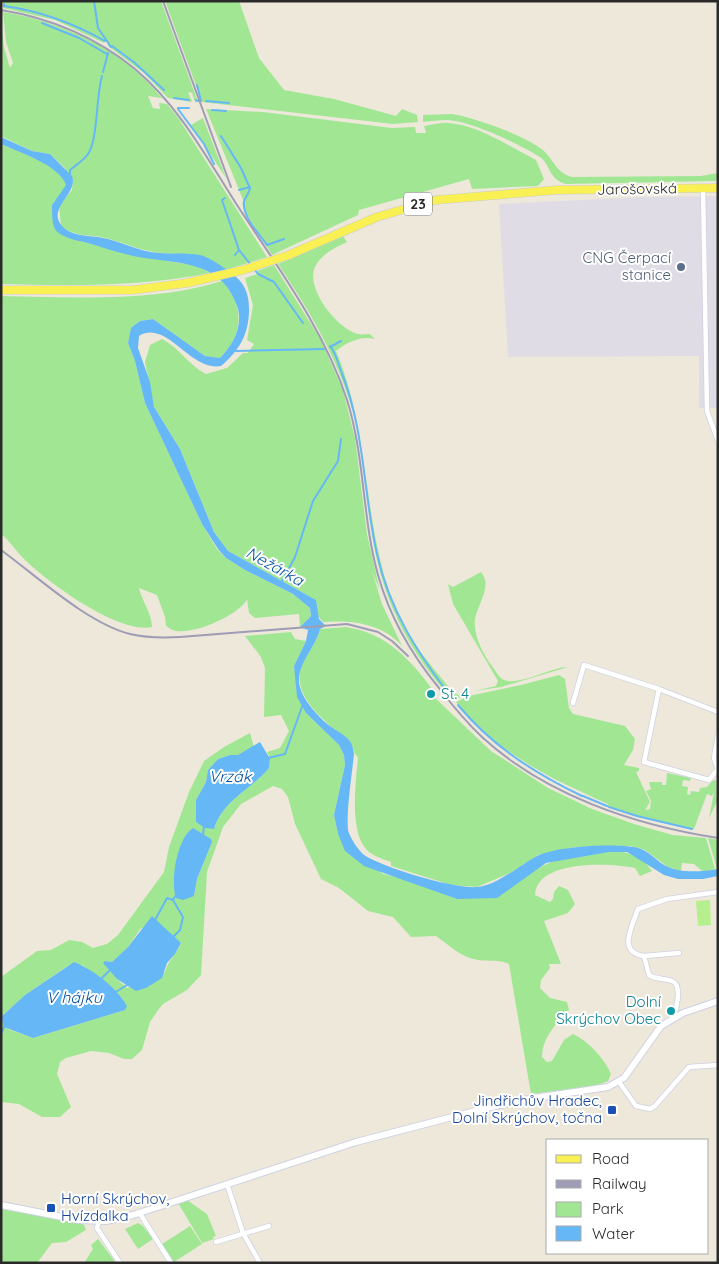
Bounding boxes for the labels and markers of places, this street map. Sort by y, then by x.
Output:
place label: CNG Čerpací stanice [583,248,672,284]
marker: CNG Čerpací stanice [675,261,687,273]
place label: St. 4 [441,684,469,703]
marker: St. 4 [425,688,437,700]
place label: Dolní Skrýchov Obec [556,992,662,1028]
marker: Dolní Skrýchov Obec [665,1005,677,1017]
place label: Jindřichův Hradec, Dolní Skrýchov, točna [452,1091,602,1127]
marker: Jindřichův Hradec, Dolní Skrýchov, točna [606,1104,618,1116]
place label: Horní Skrýchov, Hvízdalka [61,1189,169,1225]
marker: Horní Skrýchov, Hvízdalka [45,1202,57,1214]

